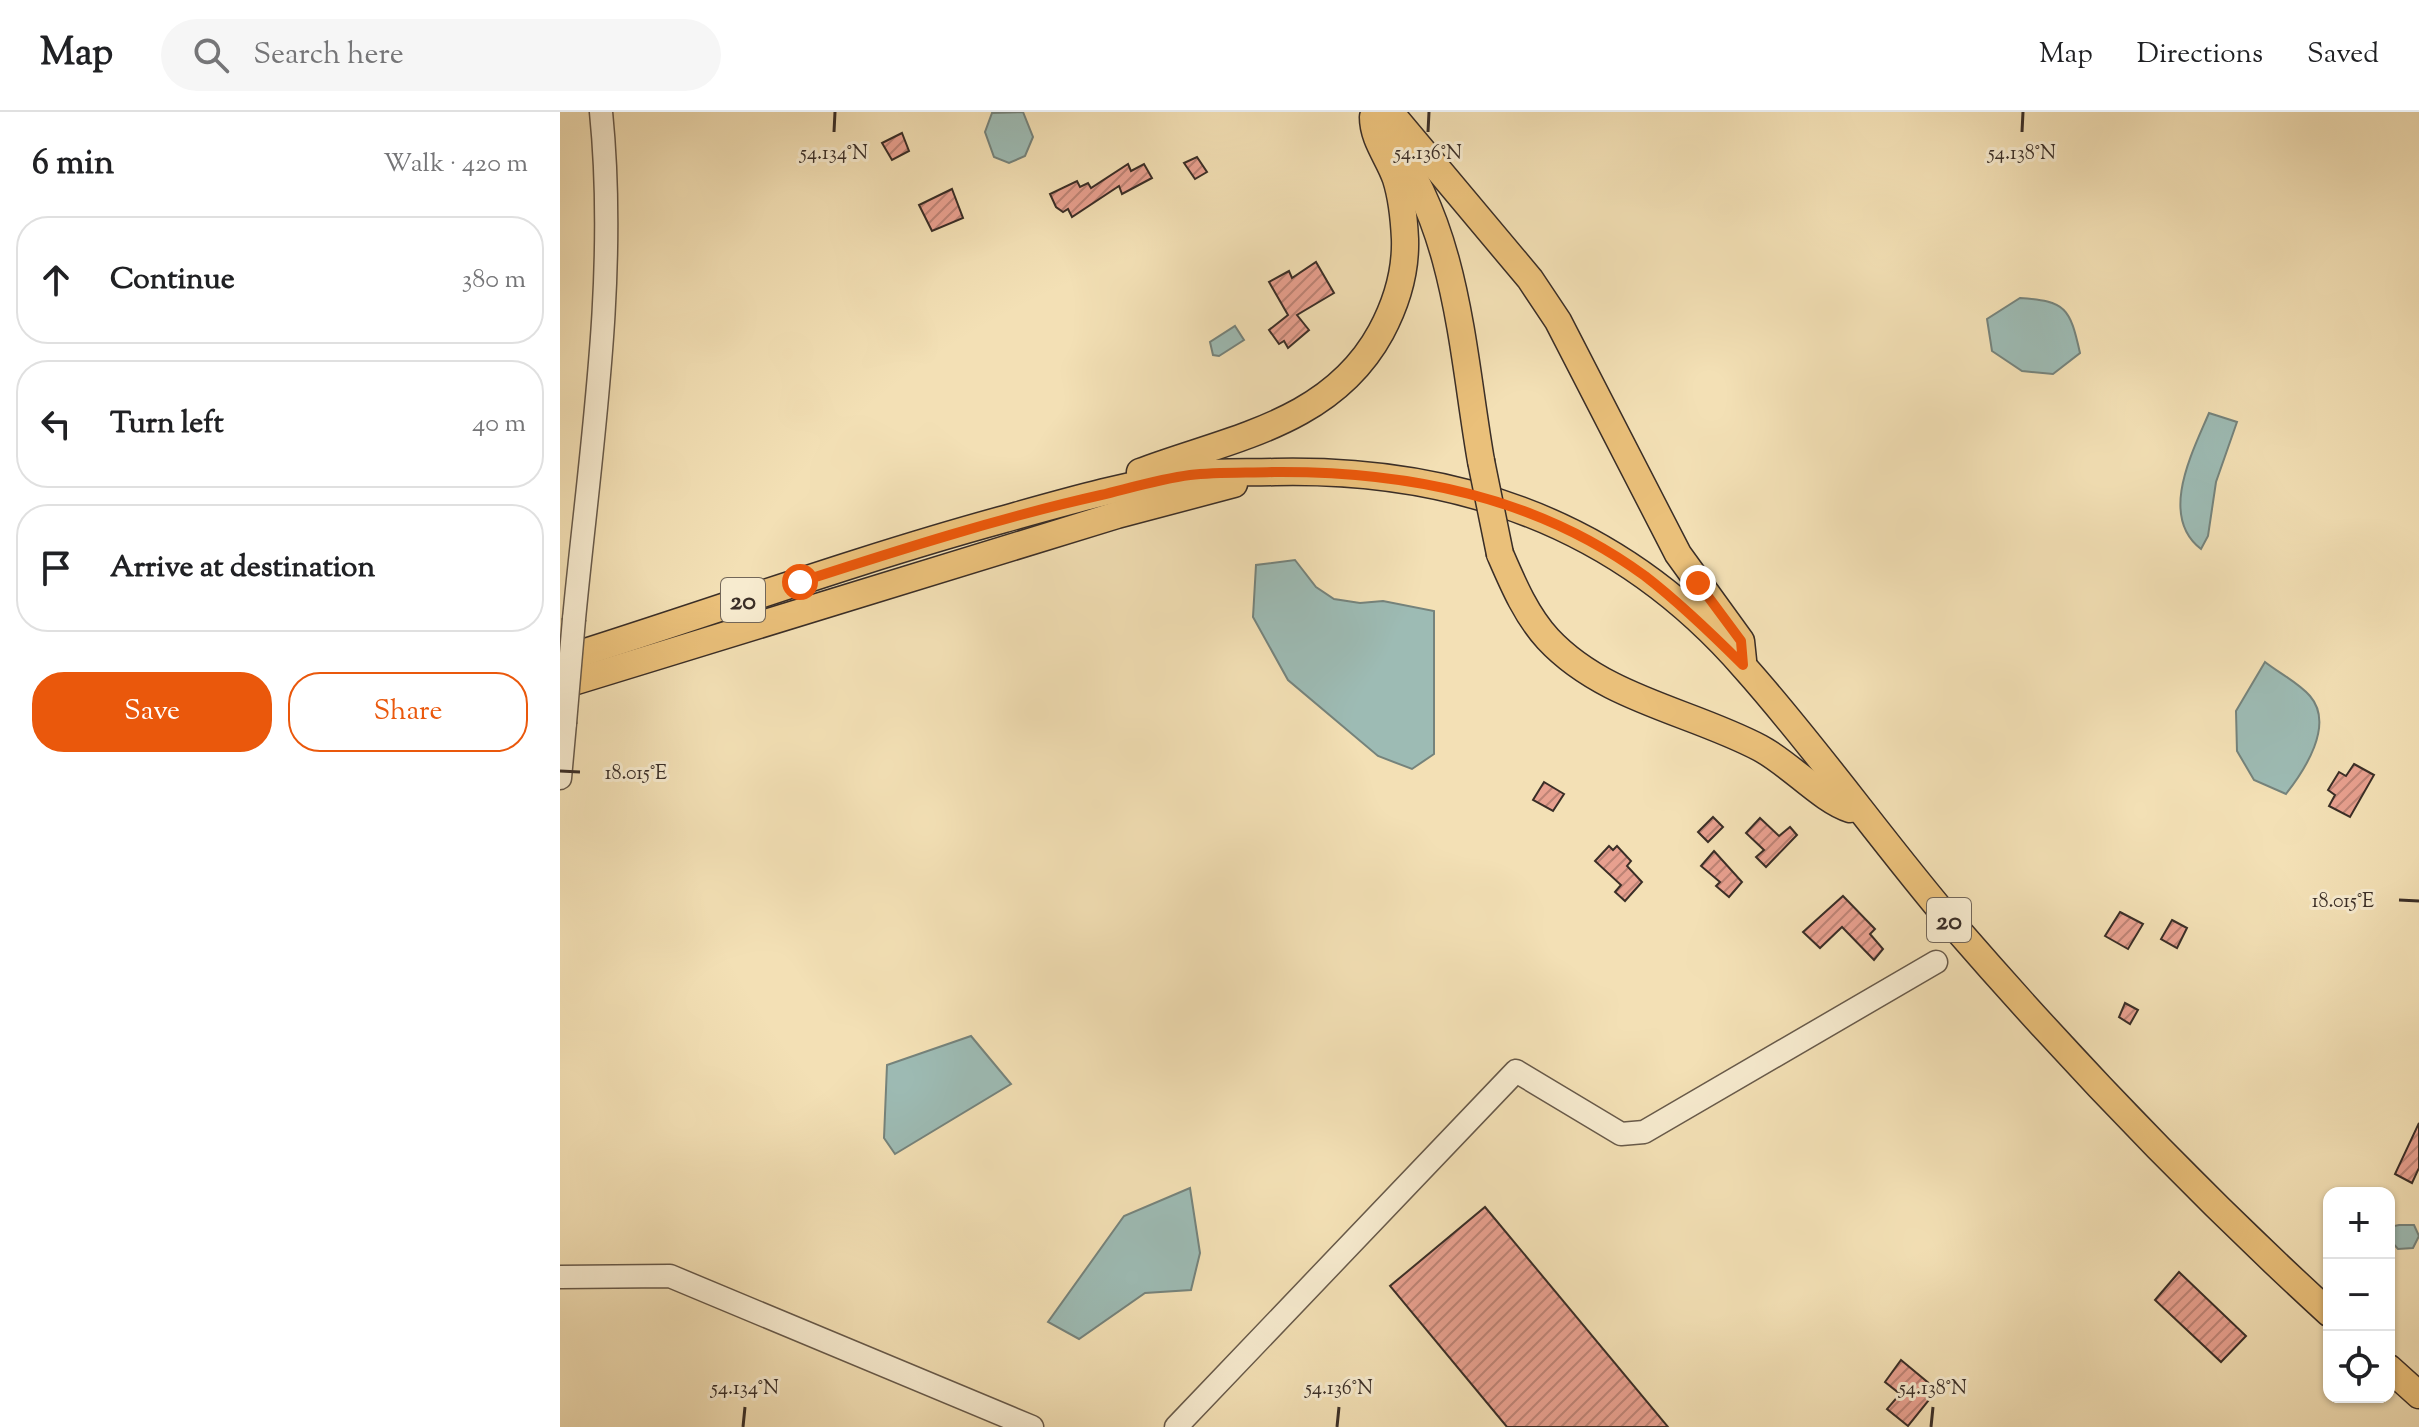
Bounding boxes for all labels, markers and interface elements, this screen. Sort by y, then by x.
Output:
search box [161,19,721,91]
text: Map [40,28,113,82]
icon: search [189,33,233,77]
text: Search here [253,34,404,77]
text: Map [2039,35,2093,75]
text: Directions [2137,35,2263,75]
text: Saved [2307,35,2379,75]
text: 6 min [32,140,114,189]
text: 54.134°N [799,140,868,169]
text: 54.136°N [1393,140,1462,169]
text: 54.138°N [1987,140,2056,169]
text: Walk · 420 m [383,146,528,183]
icon: ahead [34,258,78,302]
text: Continue [110,259,235,302]
text: 380 m [462,262,526,299]
icon: left [34,402,78,446]
text: Turn left [110,403,224,446]
text: 40 m [472,406,526,443]
icon: arrive [34,546,78,590]
text: Arrive at destination [110,547,375,590]
route start [782,564,818,600]
route end [1680,565,1716,601]
road number: 20 [721,578,765,622]
button: Save [32,672,272,752]
button: Share [288,672,528,752]
text: 18.015°E [605,760,667,789]
text: 18.015°E [2312,888,2374,917]
road number: 20 [1927,898,1971,942]
map controls [2323,1187,2395,1403]
button: + [2323,1187,2395,1259]
button: − [2323,1259,2395,1331]
button: locate [2323,1331,2395,1403]
text: 54.134°N [710,1375,779,1404]
text: 54.136°N [1304,1375,1373,1404]
text: 54.138°N [1898,1375,1967,1404]

